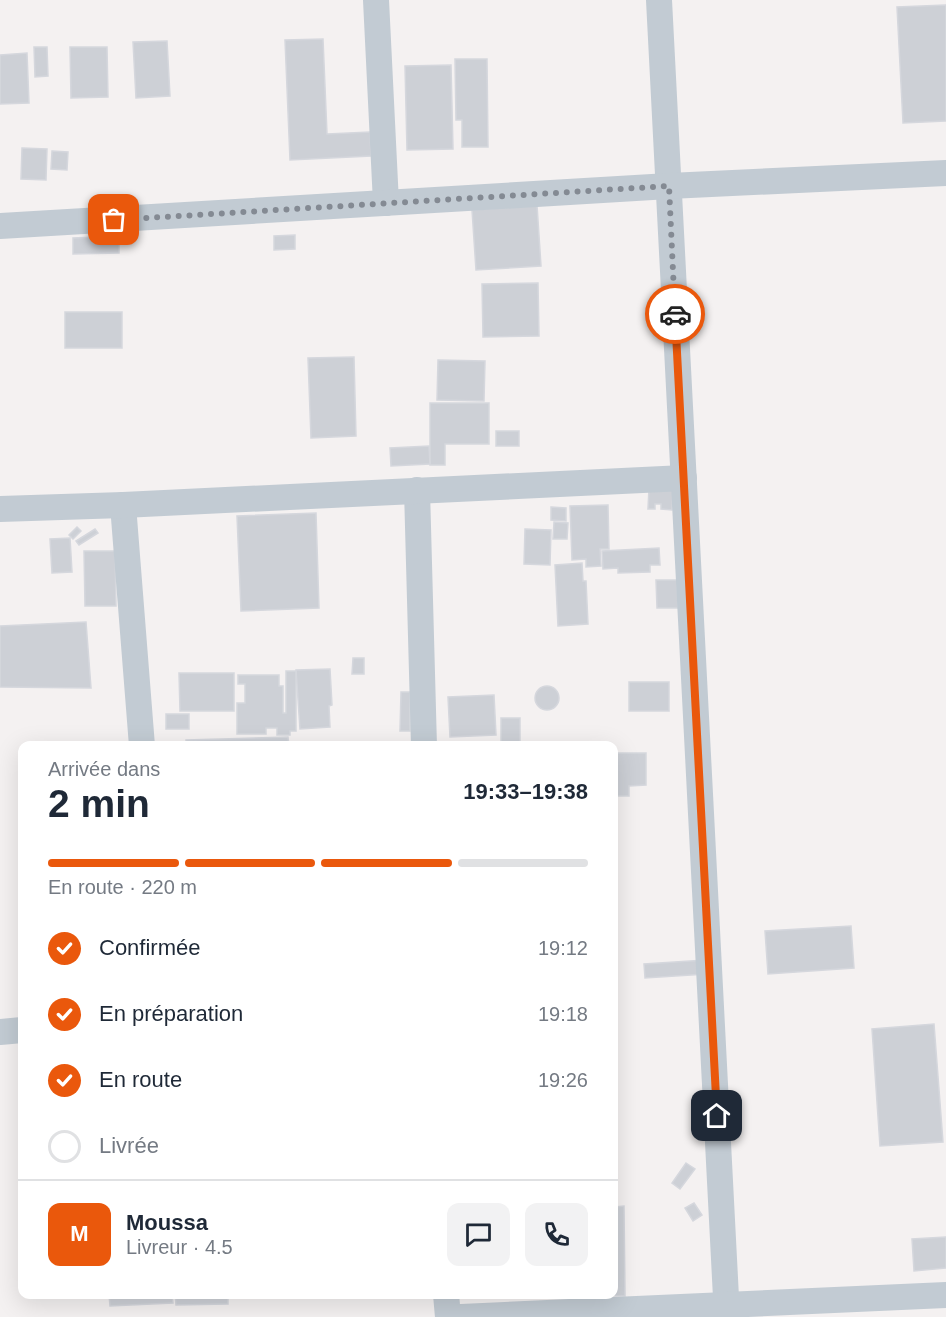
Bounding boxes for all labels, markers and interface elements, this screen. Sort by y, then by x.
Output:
pin [88,194,139,245]
icon: bag [97,203,130,236]
courier [645,284,705,344]
icon: car [659,298,692,331]
text: Arrivée dans [48,758,160,780]
text: 19:33–19:38 [463,779,588,804]
text: 2 min [48,782,150,825]
text: En route · 220 m [48,876,197,898]
icon: check [48,932,81,965]
text: Confirmée [99,935,200,960]
text: 19:12 [538,937,588,959]
icon: check [48,998,81,1031]
text: En préparation [99,1001,243,1026]
text: 19:18 [538,1003,588,1025]
icon: check [48,1064,81,1097]
text: En route [99,1067,182,1092]
text: 19:26 [538,1069,588,1091]
pin [691,1090,742,1141]
icon: home [700,1099,733,1132]
text: Livrée [99,1133,159,1158]
button: chat [447,1203,510,1266]
button: phone [525,1203,588,1266]
text: Moussa [126,1210,208,1235]
text: M [70,1221,89,1246]
text: Livreur · 4.5 [126,1236,233,1258]

